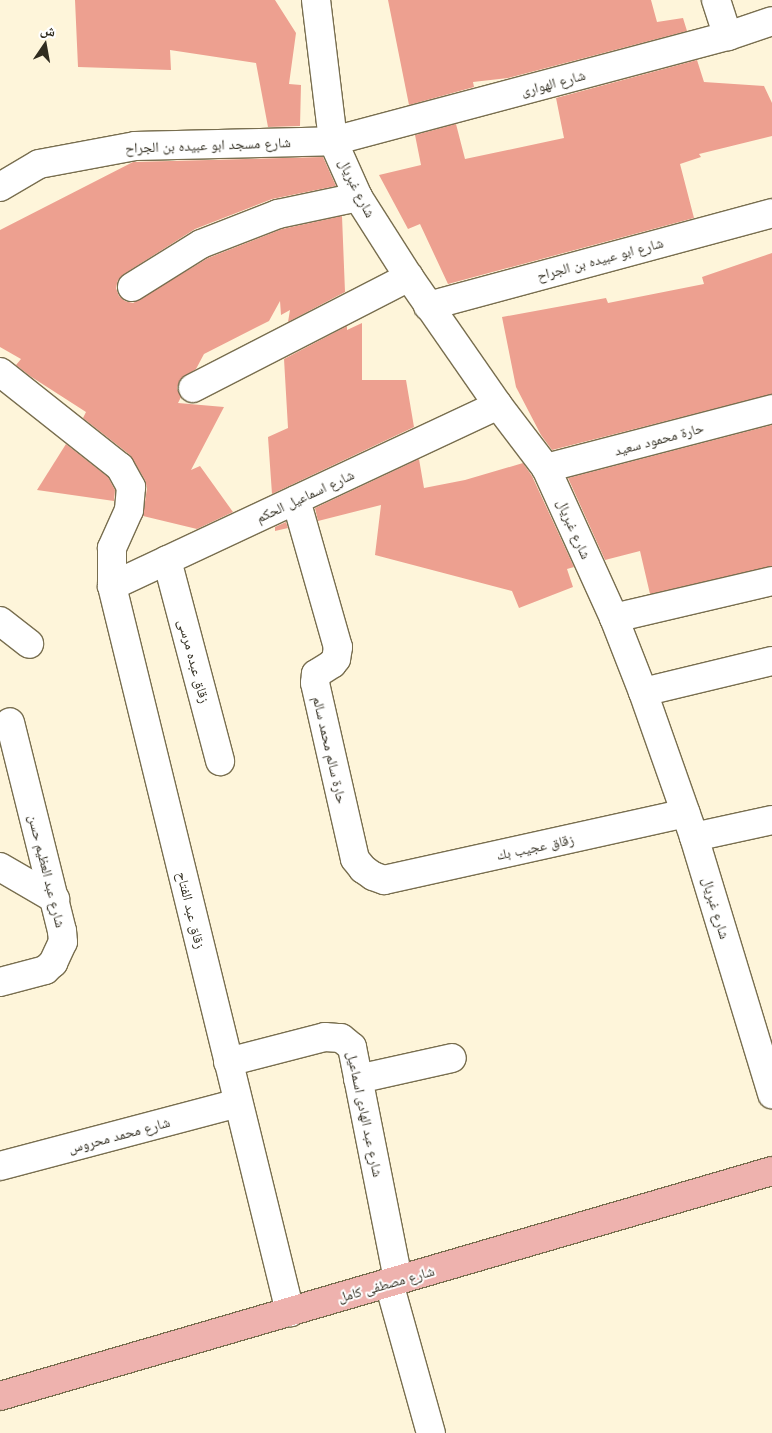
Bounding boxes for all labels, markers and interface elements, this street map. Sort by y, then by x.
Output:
north arrow [20,20,70,70]
text: ش [39,20,57,40]
street label: شارع الهوارى [519,66,587,100]
street label: شارع مسجد ابو عبيده بن الجراح [125,134,291,156]
street label: شارع غبريال [335,156,379,220]
street label: شارع ابو عبيده بن الجراح [535,234,665,284]
street label: حارة محمود سعيد [612,419,706,459]
street label: شارع اسماعيل الحكم [253,466,357,526]
street label: شارع غبريال [553,496,595,562]
street label: زقاق عبده مرسى [175,617,213,705]
street label: حارة سالم محمد سالم [309,695,351,805]
street label: شارع عبد العظيم حسن [25,813,69,929]
street label: زقاق عجيب بك [495,831,575,863]
street label: زقاق عبد الفتاح [173,870,209,950]
street label: شارع غبريال [699,875,733,941]
street label: شارع عبد الهادى اسماعيل [343,1050,387,1178]
street label: شارع محمد محروس [66,1113,172,1157]
street label: شارع مصطفى كامل [336,1262,436,1306]

